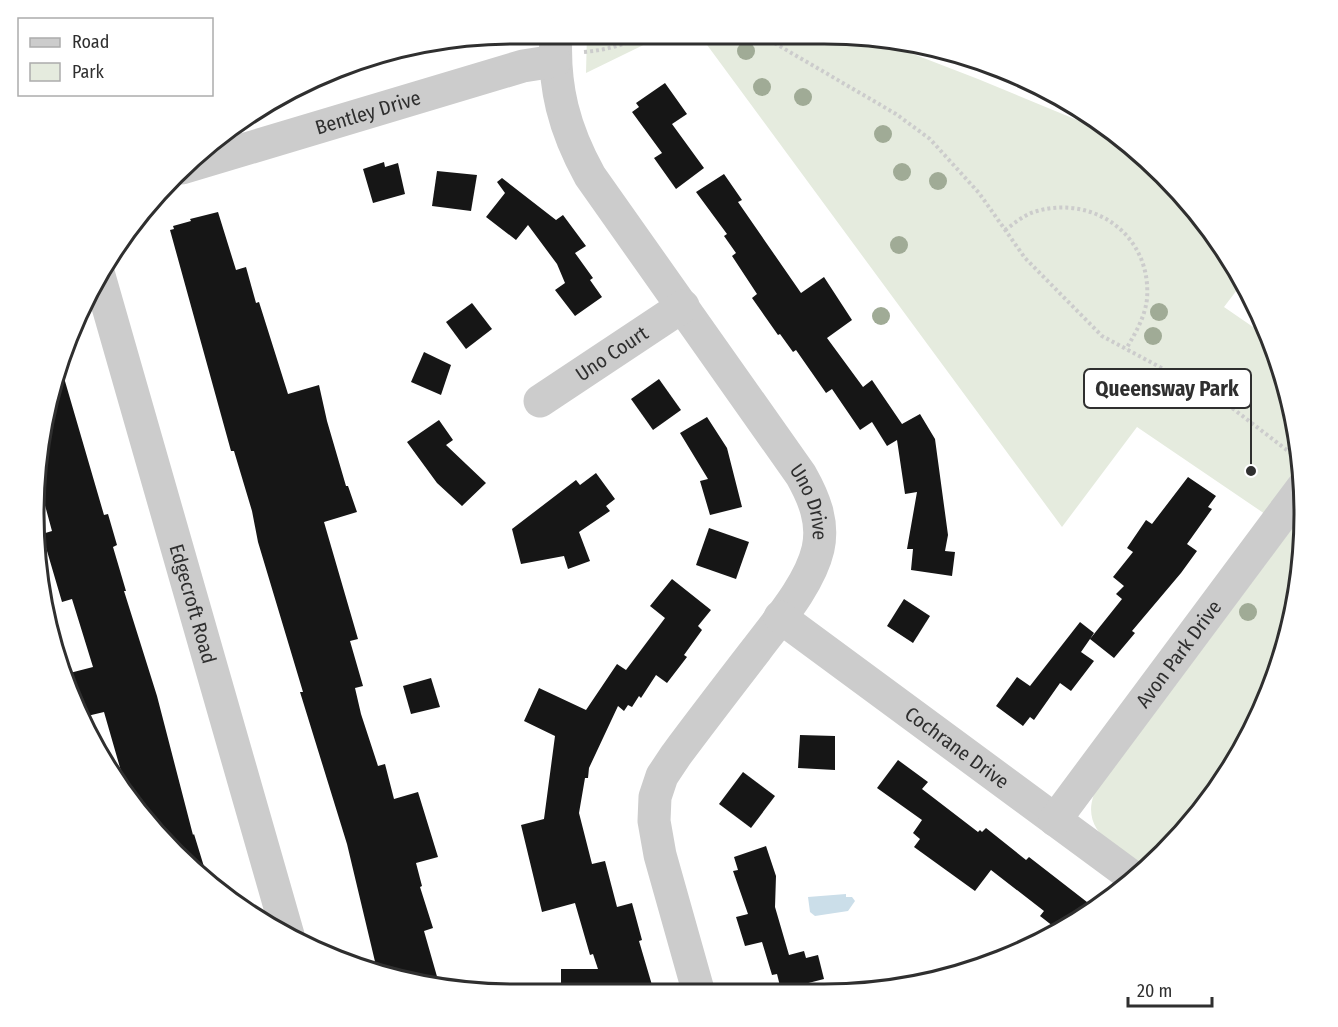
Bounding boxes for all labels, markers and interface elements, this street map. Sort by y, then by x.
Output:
legend [18,18,213,96]
text: Road [72,31,109,53]
text: Park [72,61,105,83]
street label: Bentley Drive [312,85,423,139]
street label: Uno Court [571,321,653,386]
callout: Queensway Park [1084,369,1251,408]
text: Queensway Park [1095,376,1239,402]
street label: Uno Drive [785,459,832,541]
street label: Edgecroft Road [165,541,222,666]
street label: Avon Park Drive [1131,596,1226,712]
street label: Cochrane Drive [900,701,1014,794]
scale bar [1128,970,1212,1008]
text: 20 m [1137,980,1172,1002]

